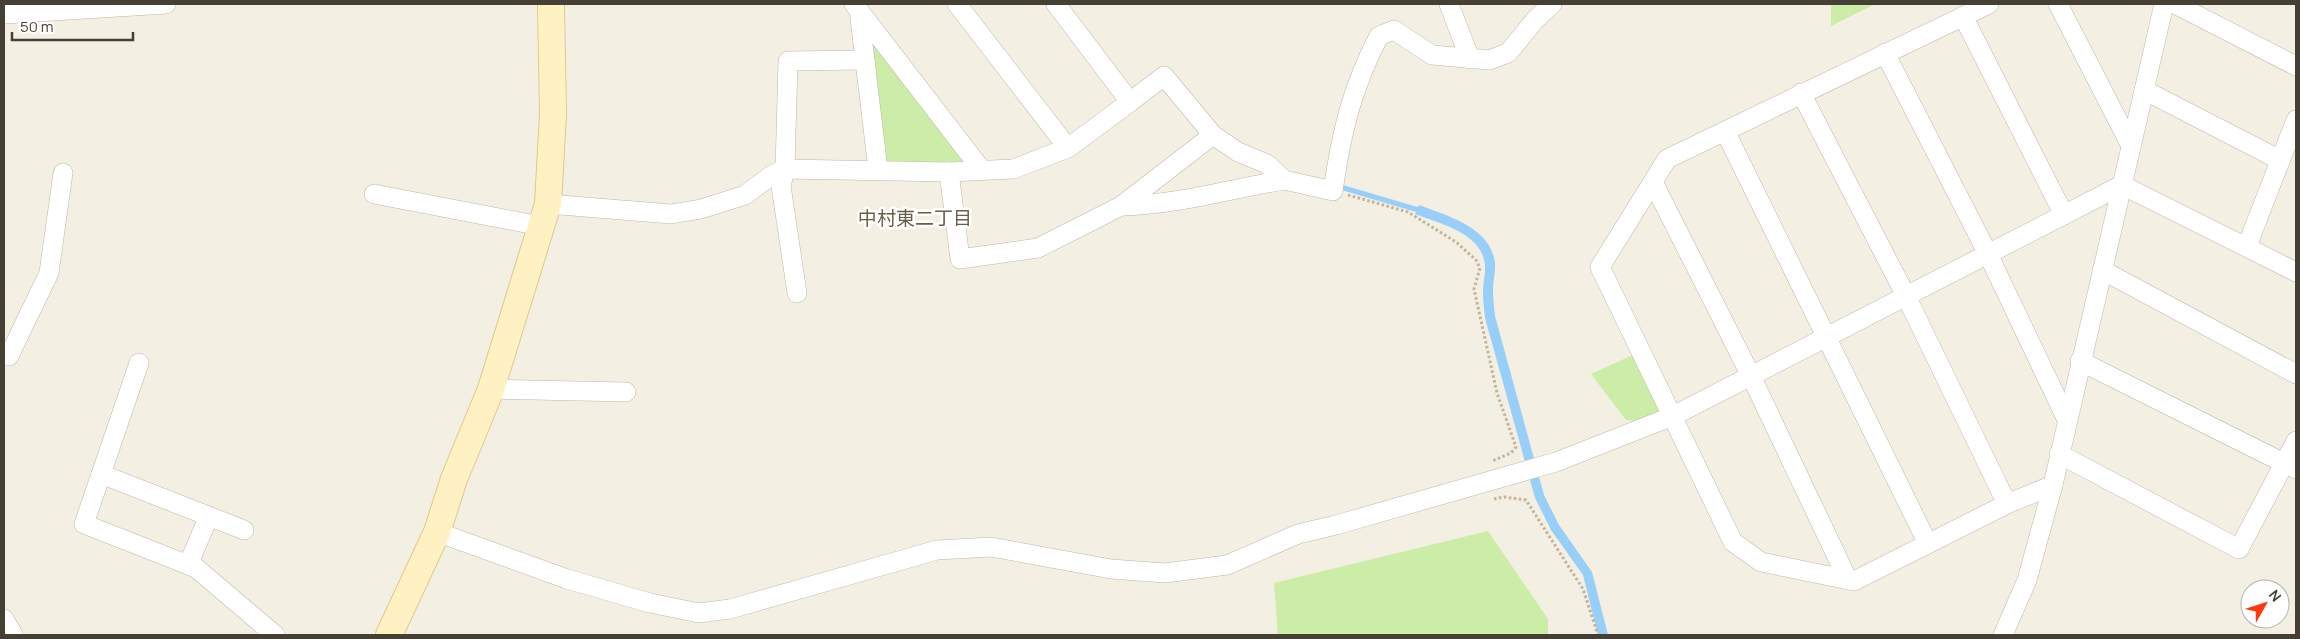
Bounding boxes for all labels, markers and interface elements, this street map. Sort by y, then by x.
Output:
scale bar [12,10,134,42]
text: 50 m [20,16,54,37]
district label: 中村東二丁目 [858,205,972,231]
north arrow [2240,579,2290,629]
text: N [2265,586,2286,605]

